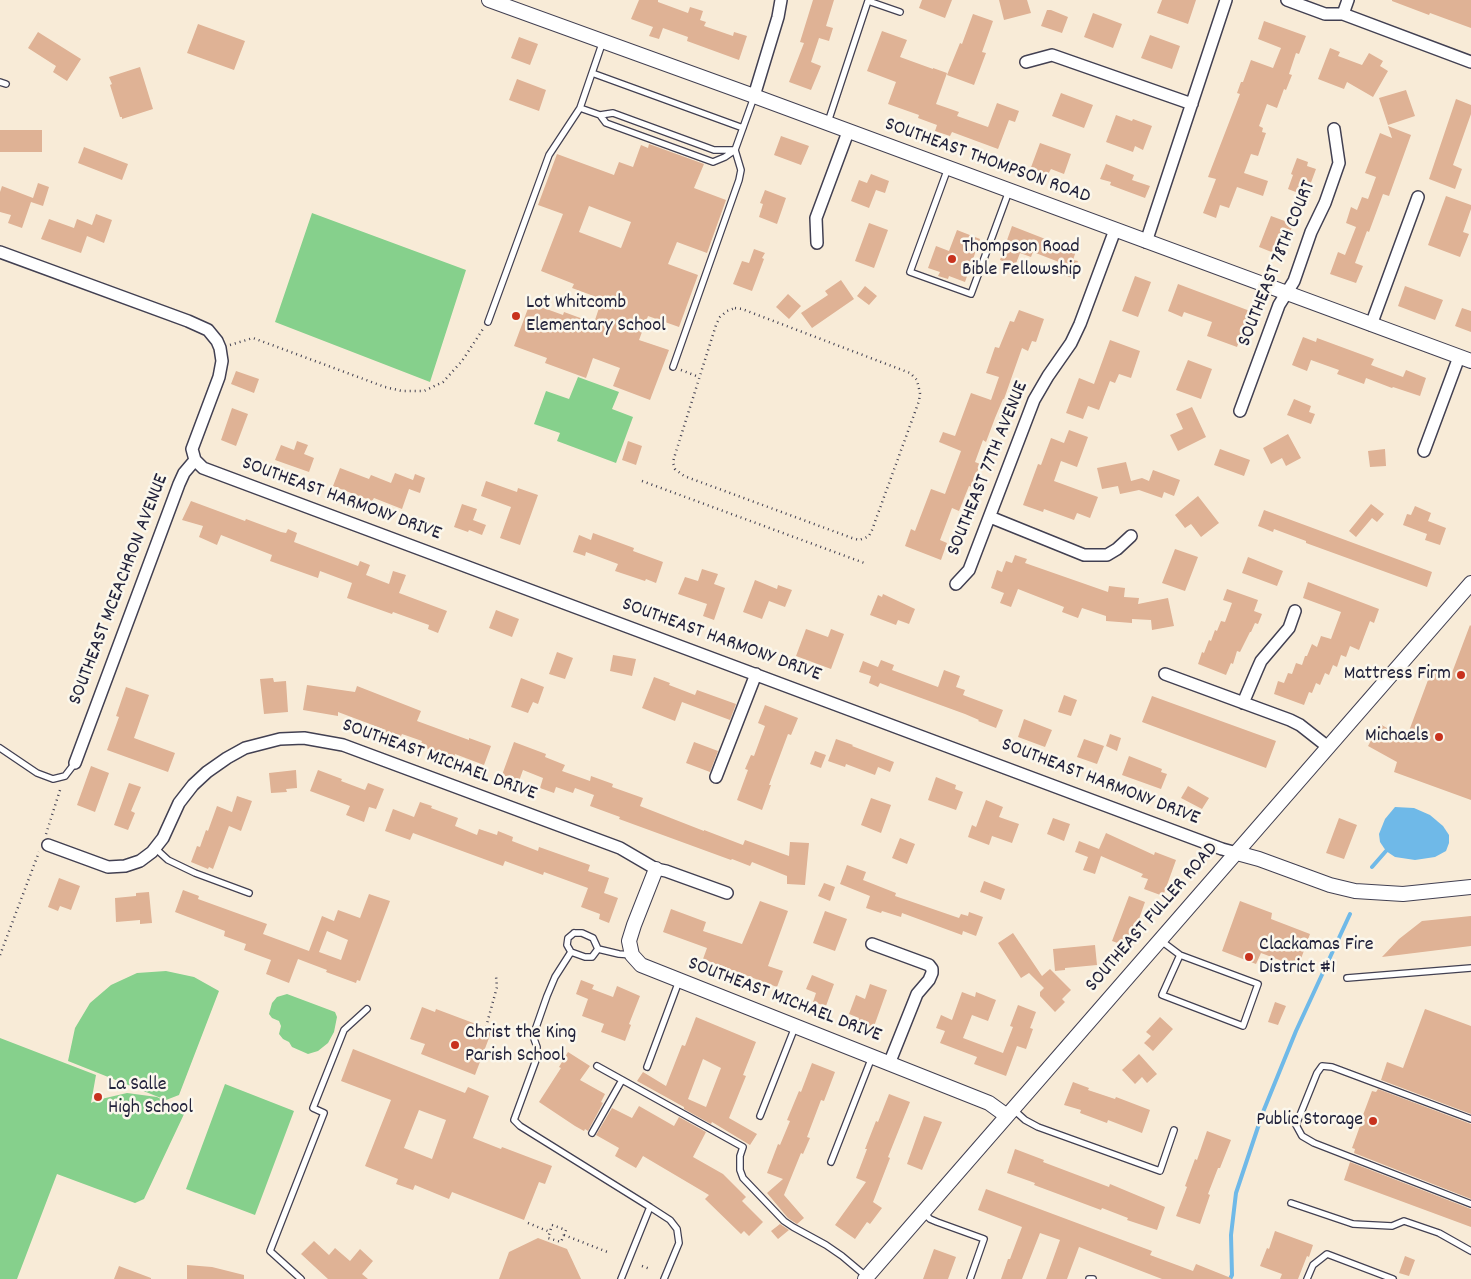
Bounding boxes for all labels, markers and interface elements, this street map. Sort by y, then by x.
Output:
street label: SOUTHEAST THOMPSON ROAD [881,114,1093,210]
street label: SOUTHEAST 78TH COURT [1234,178,1322,350]
place label: Thompson Road Bible Fellowship [962,236,1081,283]
marker: Thompson Road Bible Fellowship [946,253,958,265]
place label: Lot Whitcomb Elementary School [526,292,666,339]
marker: Lot Whitcomb Elementary School [510,310,522,322]
street label: SOUTHEAST 77TH AVENUE [943,378,1035,560]
street label: SOUTHEAST HARMONY DRIVE [238,453,444,547]
street label: SOUTHEAST MCEACHRON AVENUE [65,471,175,709]
street label: SOUTHEAST HARMONY DRIVE [618,594,824,688]
place label: Mattress Firm [1344,663,1451,687]
marker: Mattress Firm [1455,669,1467,681]
street label: SOUTHEAST MICHAEL DRIVE [338,715,540,807]
place label: Michaels [1365,725,1429,749]
marker: Michaels [1433,731,1445,743]
street label: SOUTHEAST HARMONY DRIVE [997,734,1203,832]
street label: SOUTHEAST FULLER ROAD [1081,838,1225,998]
place label: Clackamas Fire District #1 [1259,934,1374,981]
marker: Clackamas Fire District #1 [1243,951,1255,963]
street label: SOUTHEAST MICHAEL DRIVE [684,953,884,1049]
place label: Christ the King Parish School [465,1022,576,1069]
marker: Christ the King Parish School [449,1039,461,1051]
place label: La Salle High School [108,1074,193,1121]
marker: La Salle High School [92,1091,104,1103]
place label: Public Storage [1256,1109,1363,1133]
marker: Public Storage [1367,1115,1379,1127]

